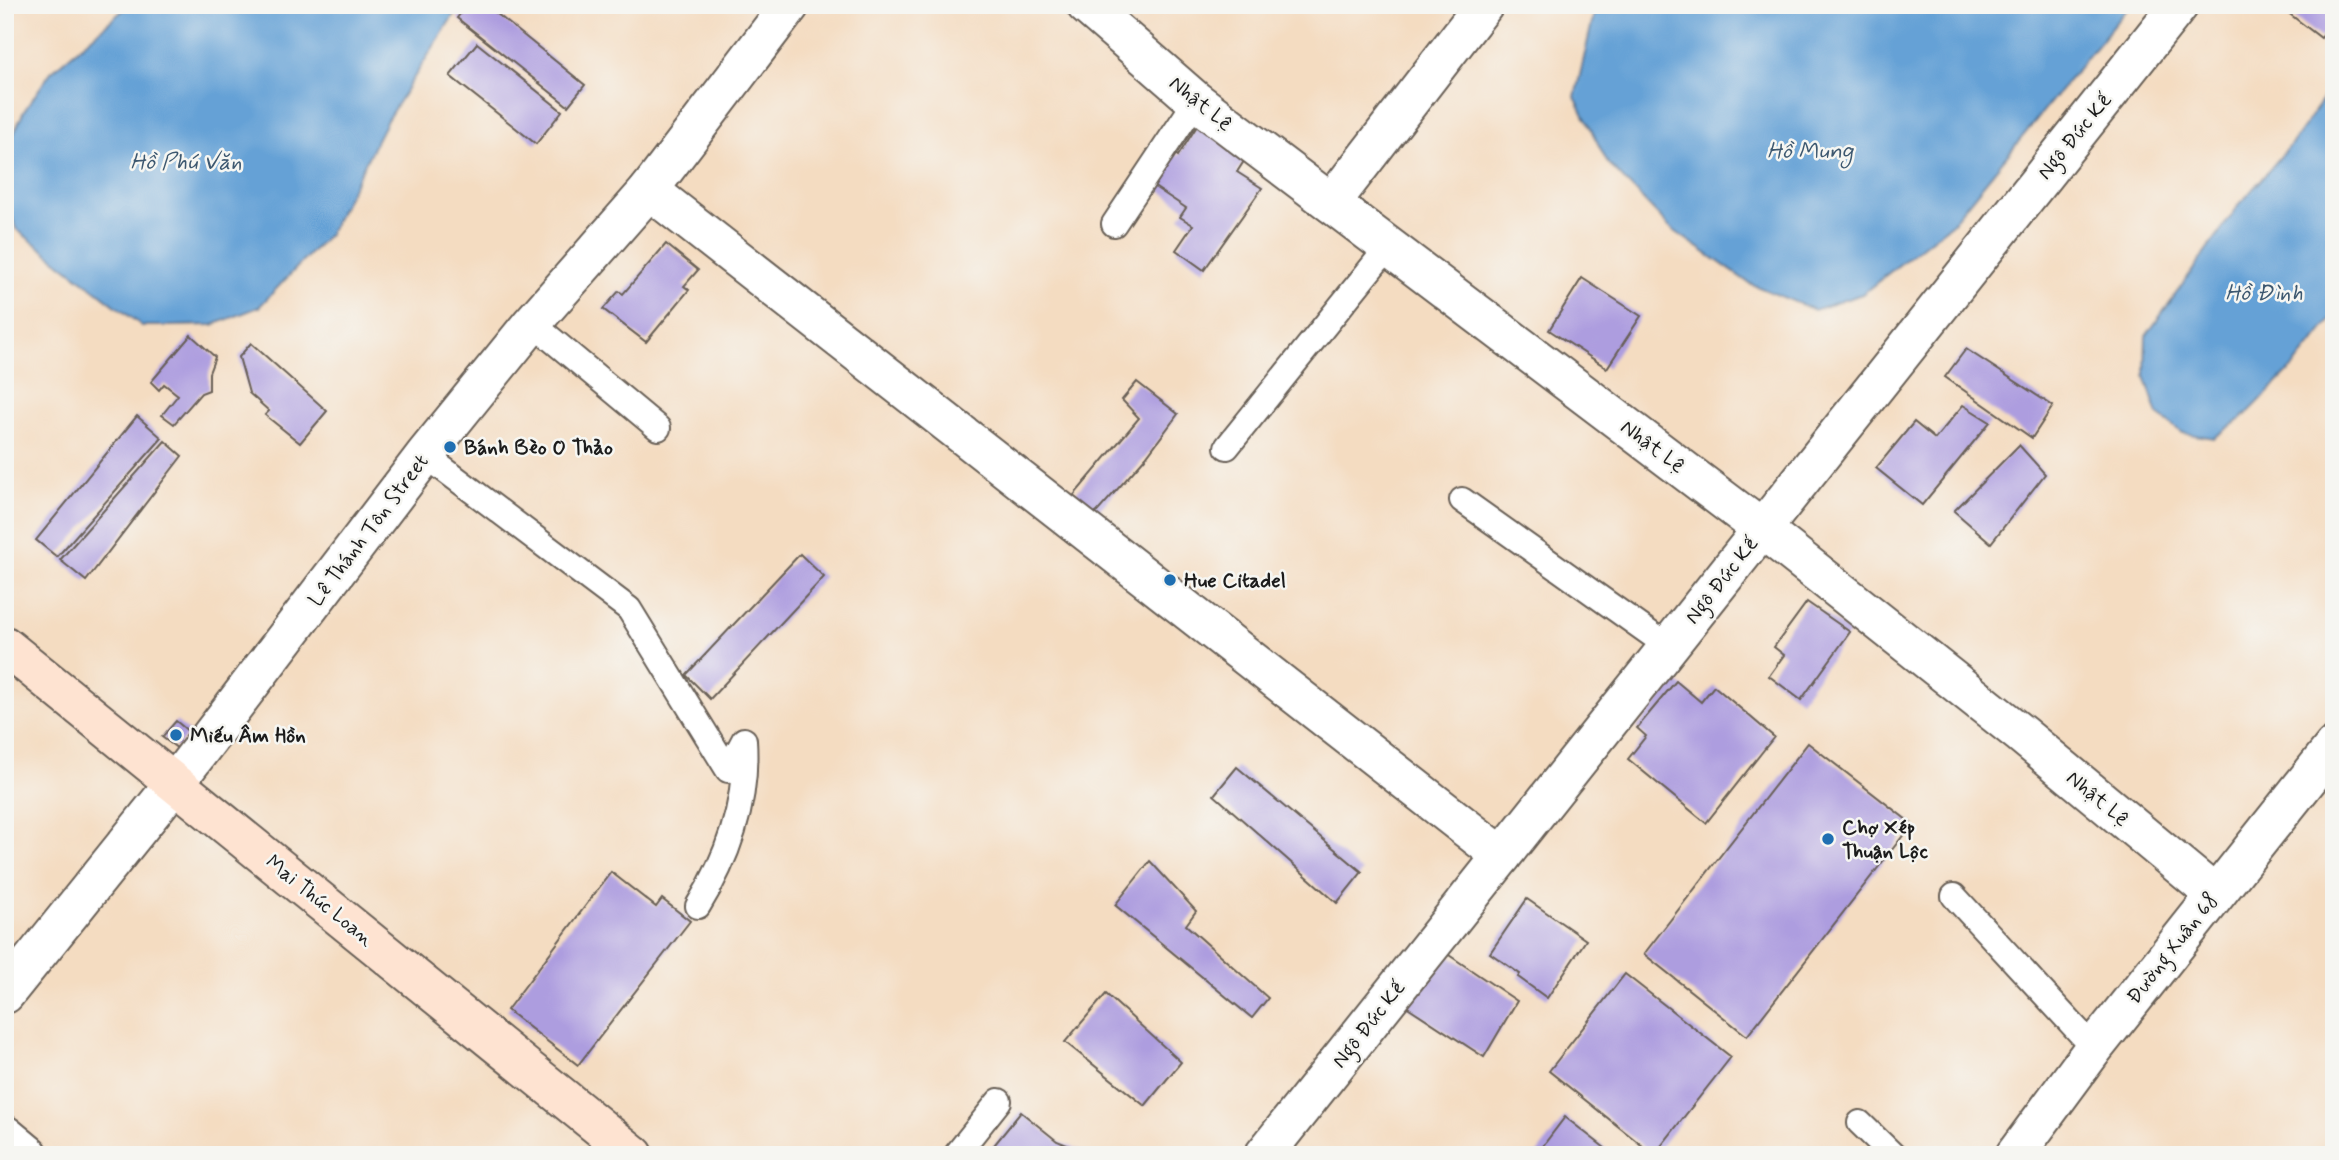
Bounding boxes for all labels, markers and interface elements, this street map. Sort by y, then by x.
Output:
street label: Nhật Lệ [1163,70,1238,138]
street label: Ngô Đức Kế [2031,87,2120,187]
water label: Hồ Mung [1767,137,1854,169]
water label: Hồ Phú Văn [130,148,242,178]
water label: Hồ Đình [2225,279,2303,309]
street label: Nhật Lệ [1615,413,1690,480]
place label: Bánh Bèo O Thảo [464,434,613,462]
marker: Bánh Bèo O Thảo [442,439,458,455]
street label: Lê Thánh Tôn Street [302,449,435,612]
street label: Ngô Đức Kế [1679,530,1767,631]
place label: Hue Citadel [1184,567,1286,595]
marker: Hue Citadel [1162,572,1178,588]
place label: Miếu Âm Hồn [190,722,306,750]
marker: Miếu Âm Hồn [168,727,184,743]
street label: Nhật Lệ [2060,764,2135,833]
place label: Chợ Xép Thuận Lộc [1842,814,1928,866]
marker: Chợ Xép Thuận Lộc [1820,831,1836,847]
street label: Mai Thúc Loan [259,849,380,953]
street label: Đường Xuân 68 [2120,887,2227,1011]
street label: Ngô Đức Kế [1326,974,1414,1075]

